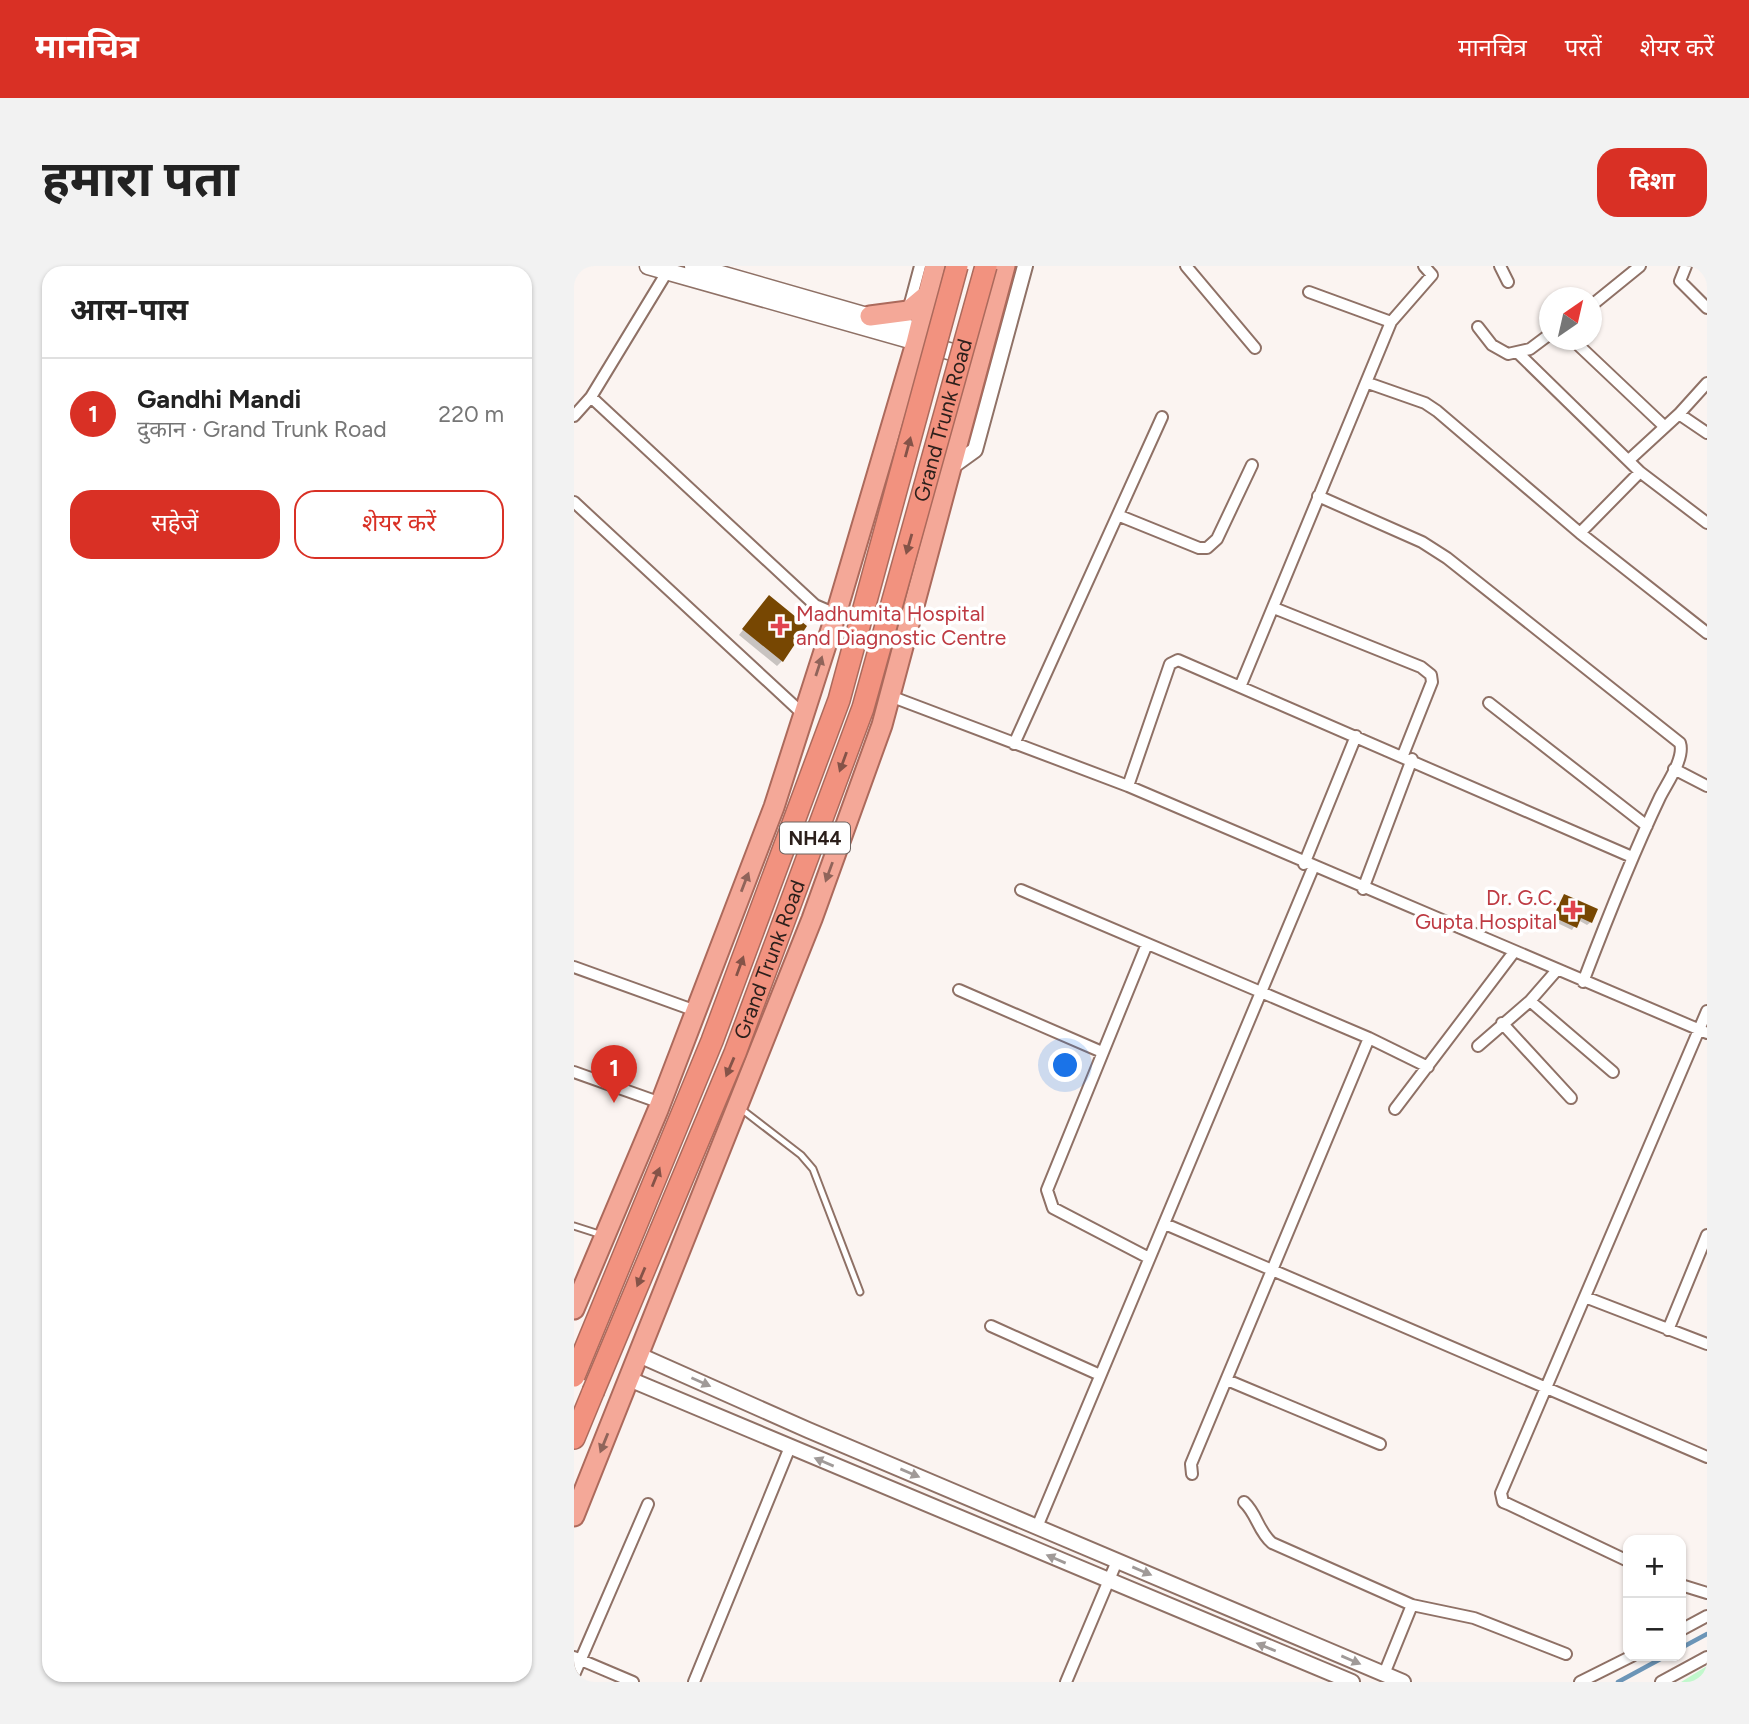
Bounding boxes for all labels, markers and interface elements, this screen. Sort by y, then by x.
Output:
text: मानचित्र [35,27,139,66]
text: मानचित्र [1458,33,1527,62]
text: परतें [1565,33,1602,62]
text: शेयर करें [1640,33,1714,62]
button: दिशा [1597,148,1707,217]
text: हमारा पता [42,149,239,208]
north arrow [1539,287,1602,350]
text: आस-पास [70,291,188,328]
street label: Grand Trunk Road [908,336,977,505]
text: Gandhi Mandi [137,383,301,415]
text: 1 [88,400,98,428]
text: 220 m [438,400,504,428]
text: दुकान · Grand Trunk Road [137,415,387,443]
one-way arrow [903,436,914,458]
button: सहेजें [70,490,280,559]
button: शेयर करें [294,490,504,559]
one-way arrow [903,534,913,555]
place label: Madhumita Hospital and Diagnostic Centre [796,601,1006,650]
marker: Madhumita Hospital and Diagnostic Centre [770,616,790,636]
one-way arrow [814,656,825,677]
one-way arrow [837,751,848,772]
road number: NH44 [780,822,850,853]
one-way arrow [823,862,834,883]
one-way arrow [740,871,751,892]
street label: Grand Trunk Road [728,877,810,1043]
place label: Dr. G.C. Gupta Hospital [1415,885,1557,934]
marker: Dr. G.C. Gupta Hospital [1563,900,1583,920]
one-way arrow [735,955,746,976]
pin: 1 [591,1045,637,1103]
your location [1048,1048,1082,1082]
one-way arrow [724,1057,735,1078]
one-way arrow [651,1167,662,1188]
one-way arrow [636,1266,647,1287]
one-way arrow [691,1376,711,1388]
one-way arrow [598,1432,609,1453]
one-way arrow [813,1456,834,1467]
one-way arrow [899,1468,920,1479]
map controls [1623,1535,1686,1661]
button: + [1623,1535,1686,1598]
one-way arrow [1046,1554,1067,1565]
one-way arrow [1131,1566,1152,1577]
button: − [1623,1598,1686,1661]
one-way arrow [1256,1641,1277,1652]
one-way arrow [1341,1654,1361,1666]

